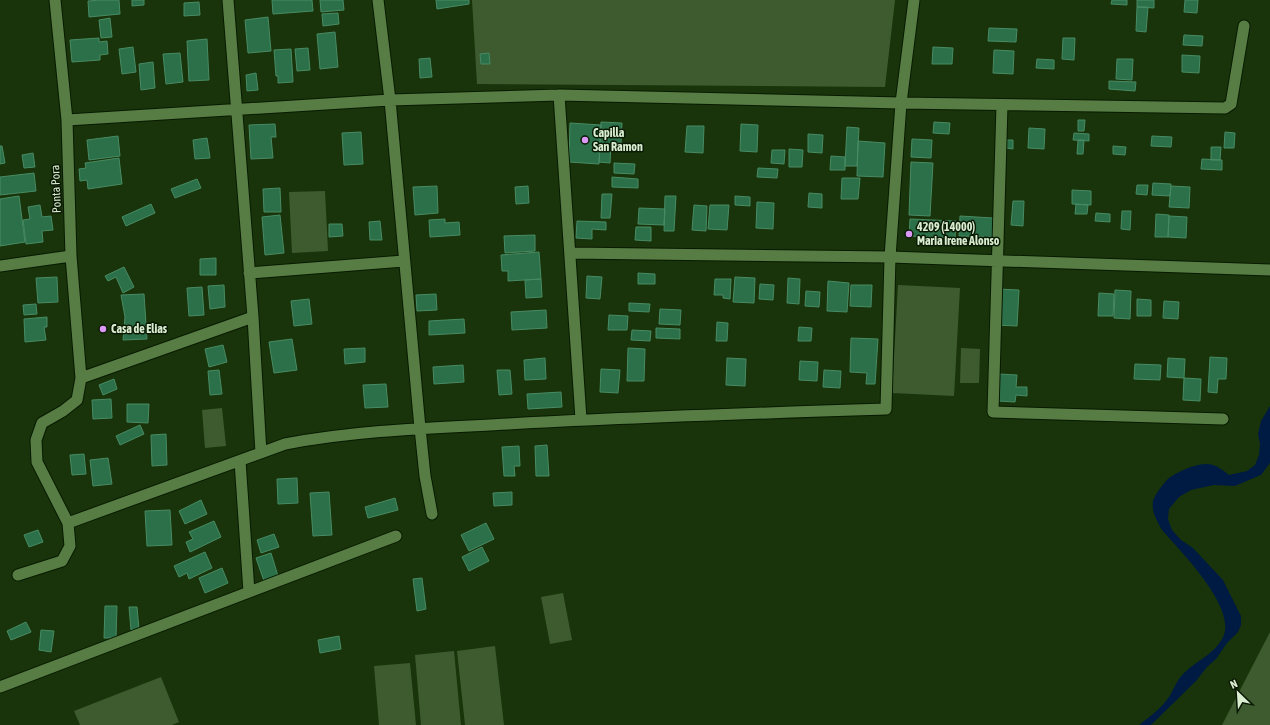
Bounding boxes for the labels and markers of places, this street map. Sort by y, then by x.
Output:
place label: Capilla San Ramon [593,126,643,154]
marker: Capilla San Ramon [580,135,590,145]
place label: 4209 (14000) Maria Irene Alonso [916,220,1000,248]
marker: 4209 (14000) Maria Irene Alonso [904,229,914,239]
place label: Casa de Elias [111,322,168,336]
marker: Casa de Elias [98,324,108,334]

